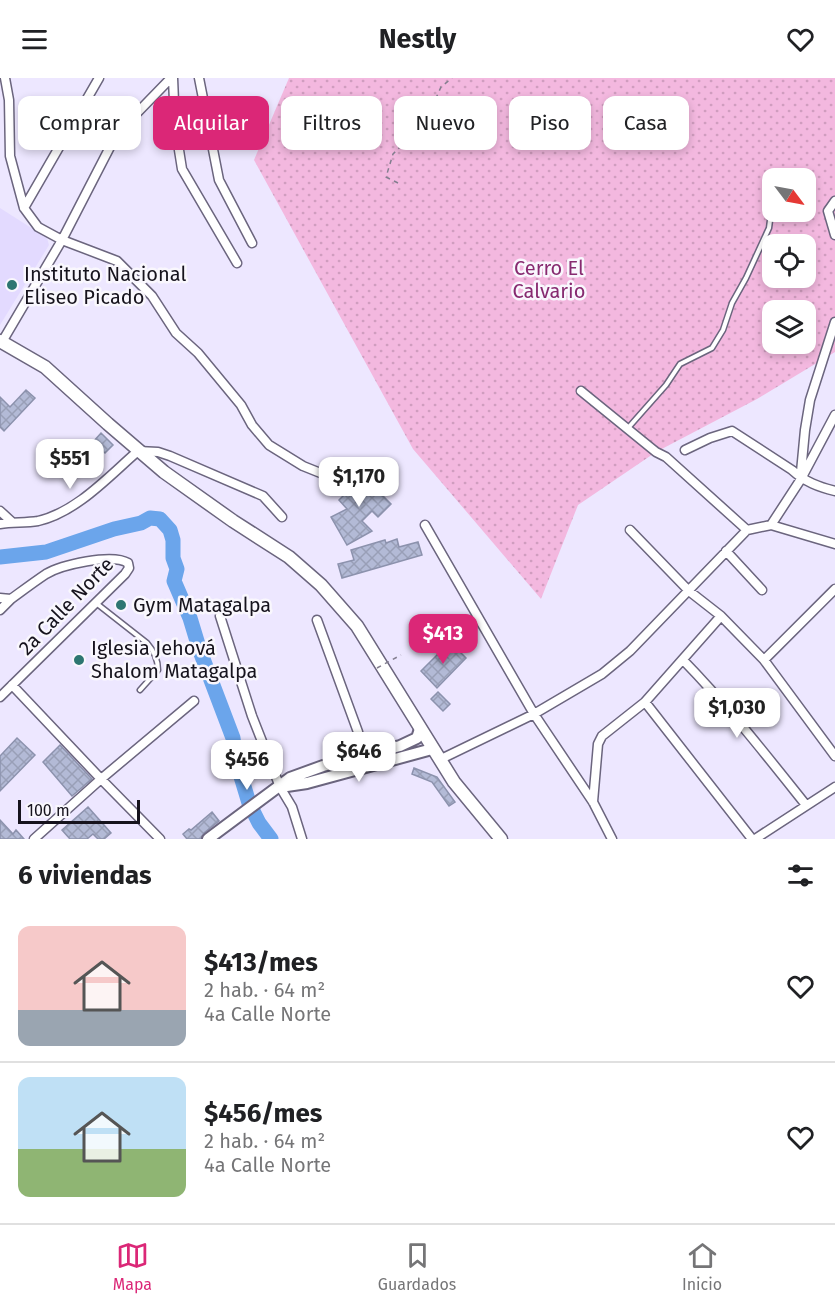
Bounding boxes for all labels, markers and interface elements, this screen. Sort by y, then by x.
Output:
icon: menu [18,23,51,56]
text: Nestly [379,23,456,55]
icon: heart [784,23,817,56]
chip: Comprar [18,96,141,150]
chip: Alquilar [153,96,269,150]
chip: Filtros [281,96,382,150]
chip: Nuevo [394,96,497,150]
chip: Piso [509,96,591,150]
chip: Casa [603,96,689,150]
north arrow [762,168,816,222]
map controls [762,168,816,354]
button: locate [762,234,816,288]
park label: Cerro El Calvario [513,256,585,303]
place label: Instituto Nacional Eliseo Picado [24,262,186,309]
marker: Instituto Nacional Eliseo Picado [5,278,19,292]
button: layers [762,300,816,354]
pin: $551 [34,439,106,490]
text: $551 [50,446,90,470]
pin: $1,170 [310,457,408,508]
text: $1,170 [333,464,385,488]
street label: 2a Calle Norte [14,552,118,660]
place label: Gym Matagalpa [133,593,271,617]
marker: Gym Matagalpa [114,598,128,612]
pin: $413 [407,614,479,665]
text: $413 [423,621,463,645]
place label: Iglesia Jehová Shalom Matagalpa [91,636,258,683]
marker: Iglesia Jehová Shalom Matagalpa [72,653,86,667]
pin: $1,030 [688,688,786,739]
text: $1,030 [708,695,766,719]
pin: $646 [323,732,395,783]
text: $646 [337,739,381,763]
pin: $456 [211,740,283,791]
text: $456 [225,747,269,771]
scale bar [18,797,140,824]
text: 100 m [27,801,70,820]
icon: filters [784,859,817,892]
text: 6 viviendas [18,860,152,891]
text: $413/mes [204,947,318,978]
icon: home [66,950,138,1022]
icon: heart [784,970,817,1003]
text: 2 hab. · 64 m² [204,978,325,1002]
text: 4a Calle Norte [204,1002,331,1026]
text: $456/mes [204,1098,322,1129]
icon: home [66,1101,138,1173]
icon: heart [784,1121,817,1154]
text: 2 hab. · 64 m² [204,1129,325,1153]
text: 4a Calle Norte [204,1153,331,1177]
tab: Mapa [113,1239,152,1294]
tab: Guardados [378,1239,456,1294]
tab: Inicio [682,1239,722,1294]

